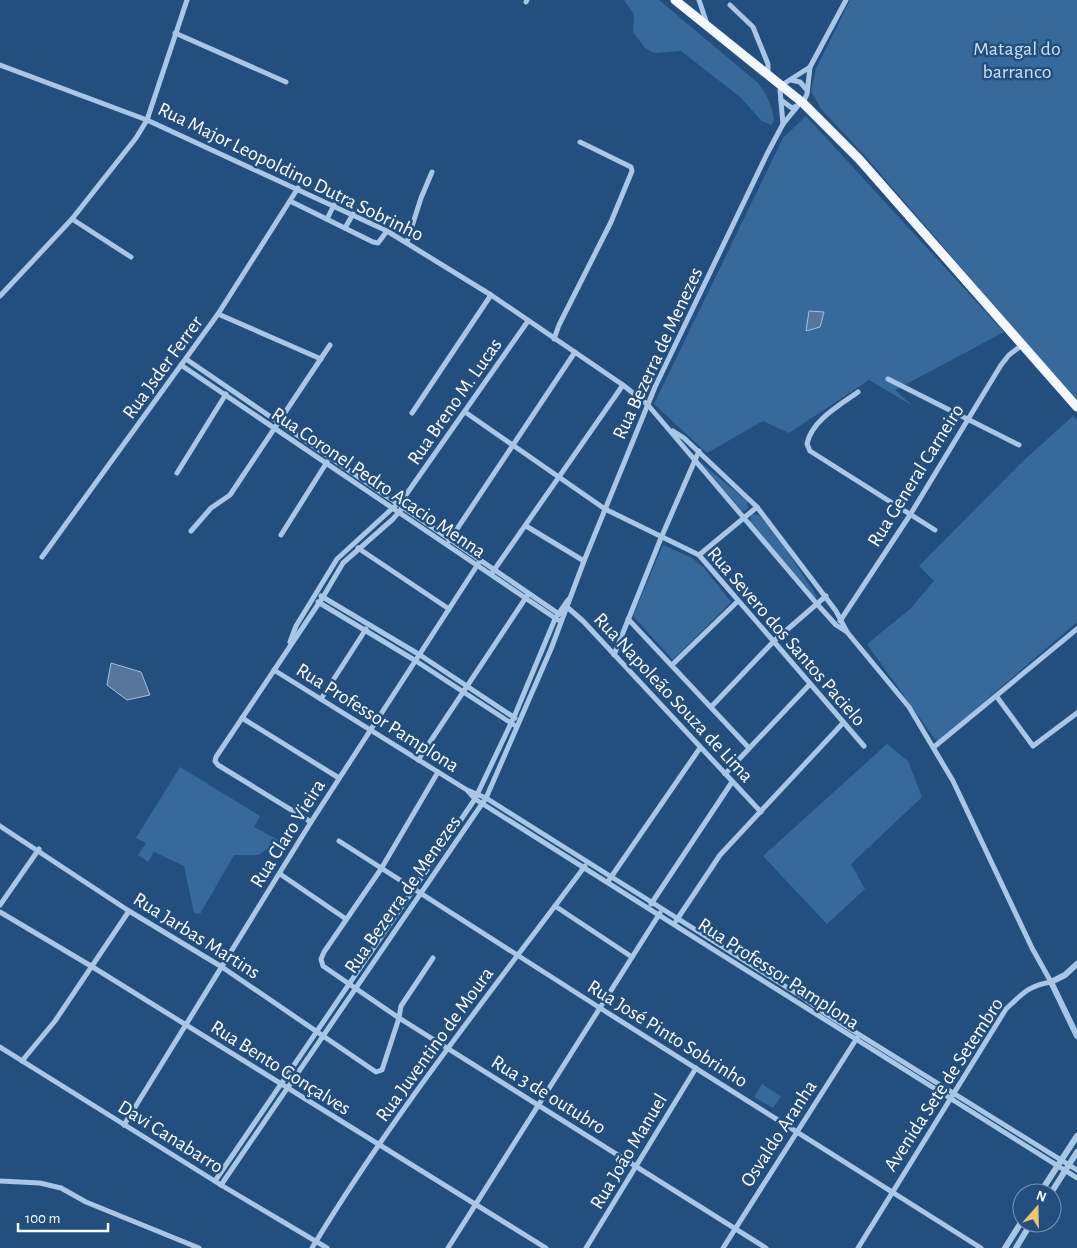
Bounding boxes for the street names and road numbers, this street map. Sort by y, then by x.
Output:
street label: Rua Major Leopoldino Dutra Sobrinho [155,99,426,245]
street label: Rua Bezerra de Menezes [609,264,707,443]
street label: Rua Jsder Ferrer [119,312,207,423]
street label: Rua Breno M. Lucas [404,335,506,468]
street label: Rua General Carneiro [864,401,968,550]
street label: Rua Coronel Pedro Acacio Menna [268,404,489,562]
street label: Rua Severo dos Santos Pacielo [703,543,869,730]
street label: Rua Napoleão Souza de Lima [590,609,757,786]
street label: Rua Professor Pamplona [293,660,462,776]
street label: Rua Claro Vieira [247,776,329,891]
street label: Rua Bezerra de Menezes [341,812,465,977]
street label: Rua Jarbas Martins [130,889,263,983]
street label: Rua Professor Pamplona [694,914,863,1033]
street label: Rua Juventino de Moura [372,964,497,1125]
street label: Rua José Pinto Sobrinho [584,976,751,1091]
street label: Avenida Sete de Setembro [880,994,1007,1175]
street label: Rua Bento Gonçalves [207,1017,354,1119]
street label: Rua 3 de outubro [488,1052,609,1138]
street label: Osvaldo Aranha [737,1077,821,1190]
street label: Rua João Manuel [587,1090,671,1213]
street label: Davi Canabarro [114,1097,226,1177]

